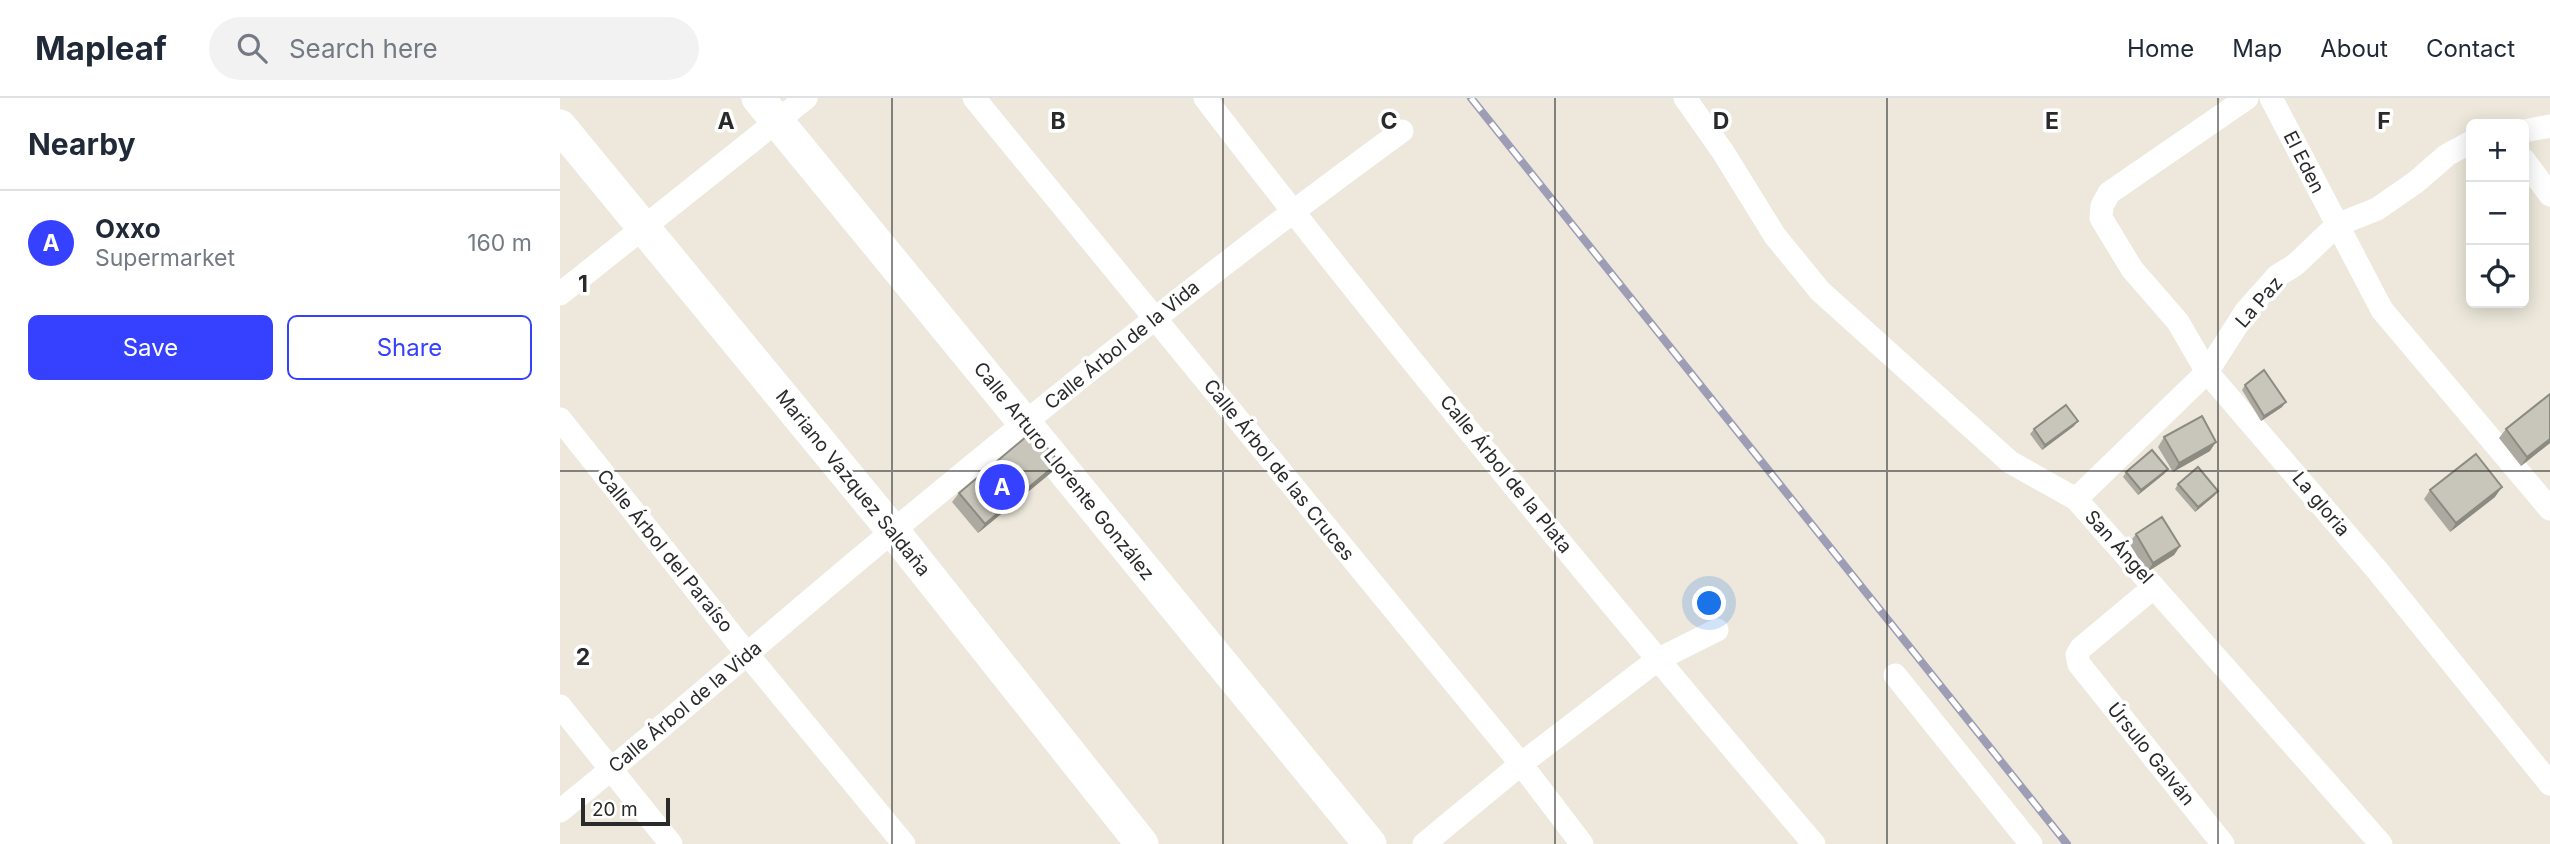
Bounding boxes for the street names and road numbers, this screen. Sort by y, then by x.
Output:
street label: El Eden [2279,127,2329,197]
street label: La Paz [2231,272,2287,332]
street label: Calle Árbol de la Vida [1039,275,1204,414]
street label: Calle Arturo Llorente González [969,357,1159,585]
street label: Calle Árbol de las Cruces [1199,374,1360,565]
street label: Mariano Vazquez Saldaña [771,385,935,581]
street label: Calle Árbol de la Plata [1435,390,1578,558]
street label: Calle Árbol del Paraíso [592,464,739,637]
street label: La gloria [2287,467,2355,541]
street label: San Ángel [2080,505,2159,589]
street label: Calle Árbol de la Vida [603,636,766,778]
street label: Úrsulo Galván [2102,697,2200,810]

